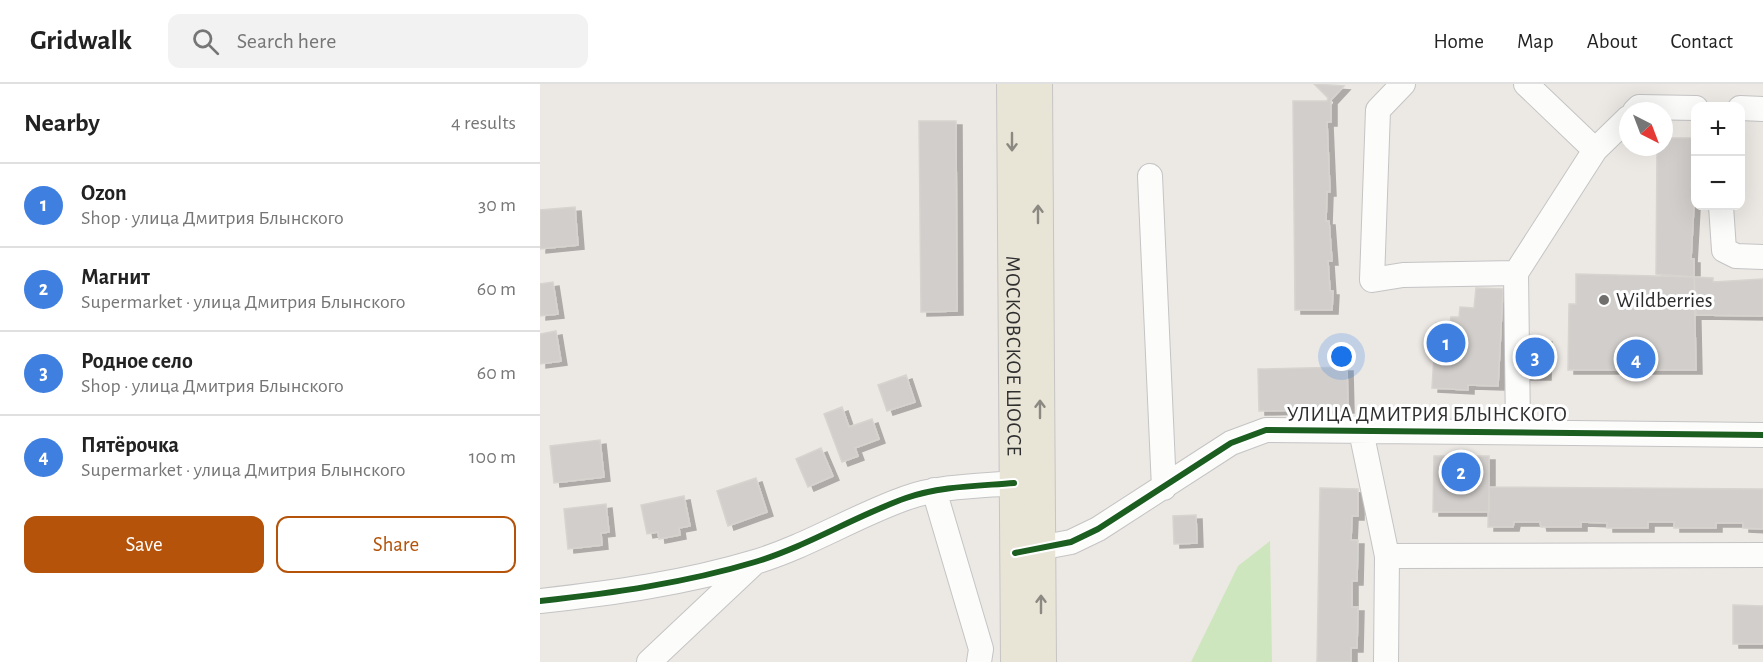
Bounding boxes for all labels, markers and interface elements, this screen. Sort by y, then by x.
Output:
search box [168,14,588,68]
icon: search [189,25,222,58]
text: Gridwalk [30,27,132,55]
text: Search here [237,30,336,52]
text: Home [1433,31,1484,52]
text: Map [1517,31,1554,52]
text: About [1587,31,1637,52]
text: Contact [1670,31,1733,52]
north arrow [1619,102,1673,156]
map controls [1691,102,1745,210]
button: + [1691,102,1745,156]
text: Nearby [24,110,100,136]
text: 4 results [451,113,516,133]
one-way arrow [1006,132,1018,152]
button: − [1691,156,1745,210]
text: Ozon [81,182,127,204]
text: 1 [40,195,47,215]
text: 30 m [478,195,516,215]
one-way arrow [1033,204,1044,224]
text: Shop · улица Дмитрия Блынского [81,208,344,228]
street label: МОСКОВСКОЕ ШОССЕ [1003,255,1025,457]
text: Магнит [81,266,150,288]
text: 2 [39,279,48,299]
text: 60 m [477,279,516,299]
place label: Wildberries [1616,290,1712,311]
text: Supermarket · улица Дмитрия Блынского [81,292,406,312]
marker: Wildberries [1597,293,1611,307]
pin: 1 [1426,320,1466,366]
pin: 3 [1516,334,1554,380]
pin: 4 [1616,336,1656,382]
your location [1327,342,1356,371]
text: Родное село [81,350,193,372]
text: 3 [39,363,48,383]
text: 60 m [477,363,516,383]
text: Shop · улица Дмитрия Блынского [81,376,344,396]
one-way arrow [1034,399,1046,419]
street label: УЛИЦА ДМИТРИЯ БЛЫНСКОГО [1287,404,1567,425]
text: Пятёрочка [81,434,179,456]
text: 4 [38,447,49,467]
text: 100 m [469,447,516,467]
pin: 2 [1442,450,1480,494]
text: Supermarket · улица Дмитрия Блынского [81,460,406,480]
button: Save [24,516,264,573]
button: Share [276,516,516,573]
one-way arrow [1035,594,1047,614]

